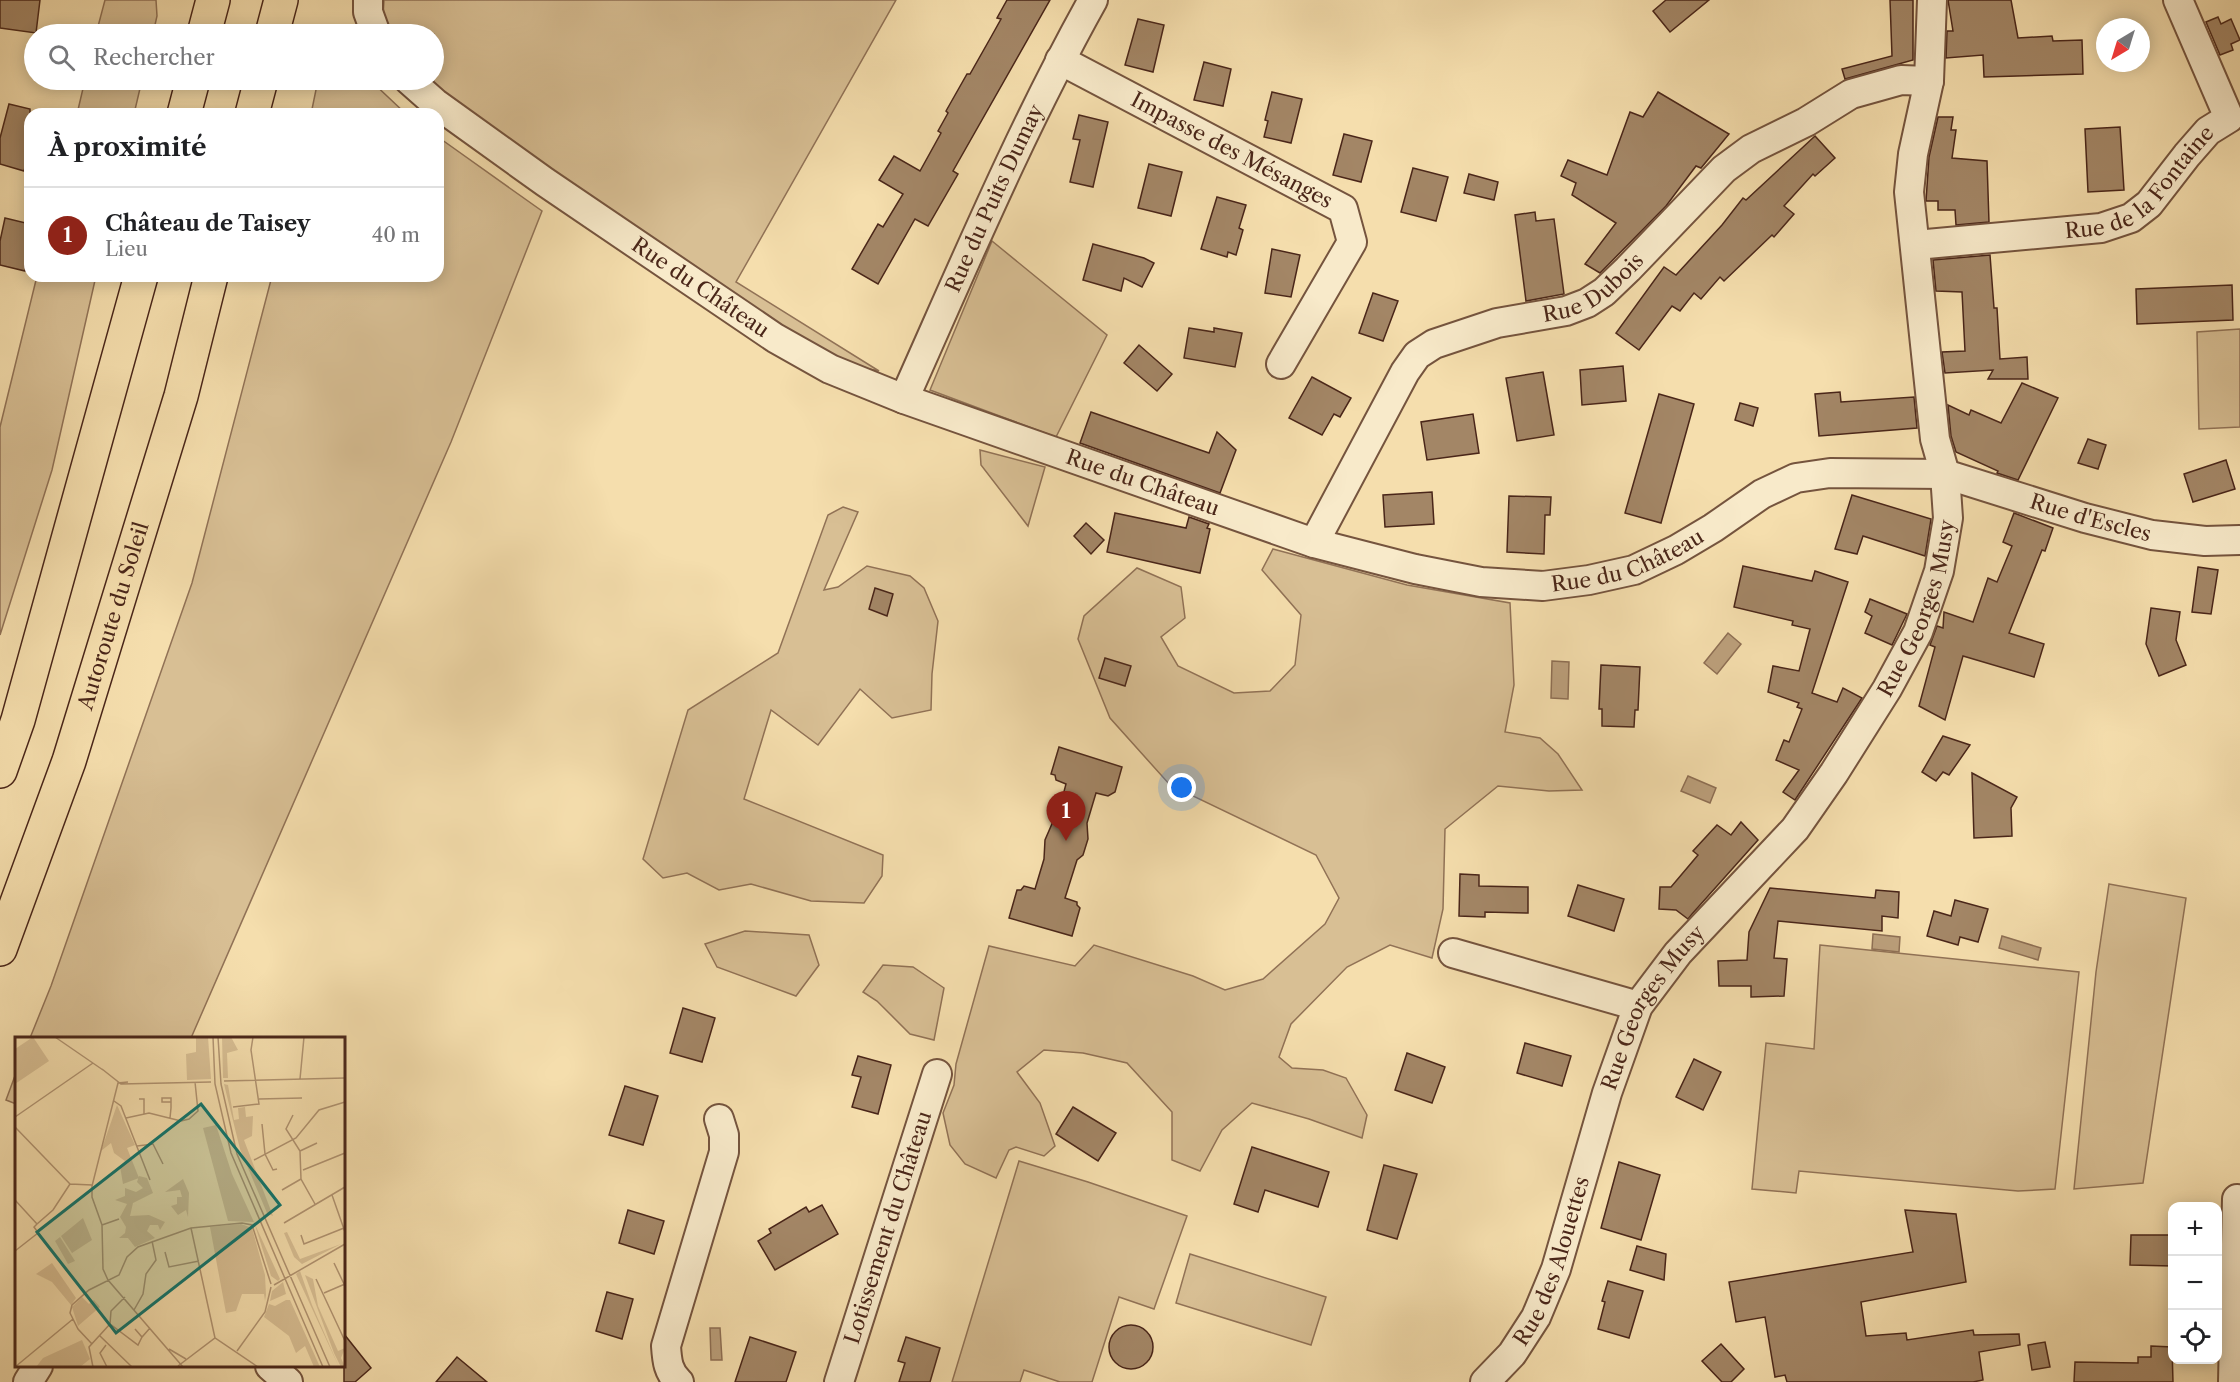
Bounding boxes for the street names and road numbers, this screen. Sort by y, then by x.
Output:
street label: Impasse des Mésanges [1127,87,1337,213]
street label: Rue du Puits Dumay [940,100,1048,296]
street label: Rue de la Fontaine [2064,121,2219,243]
street label: Rue du Château [627,232,774,343]
street label: Rue Dubois [1541,248,1649,327]
street label: Rue du Château [1063,444,1223,521]
street label: Rue d'Escles [2027,488,2154,546]
street label: Rue Georges Musy [1872,518,1960,701]
street label: Autoroute du Soleil [72,519,154,714]
street label: Rue du Château [1550,523,1708,597]
street label: Rue Georges Musy [1596,920,1710,1094]
street label: Lotissement du Château [839,1108,936,1347]
street label: Rue des Alouettes [1508,1173,1594,1350]

